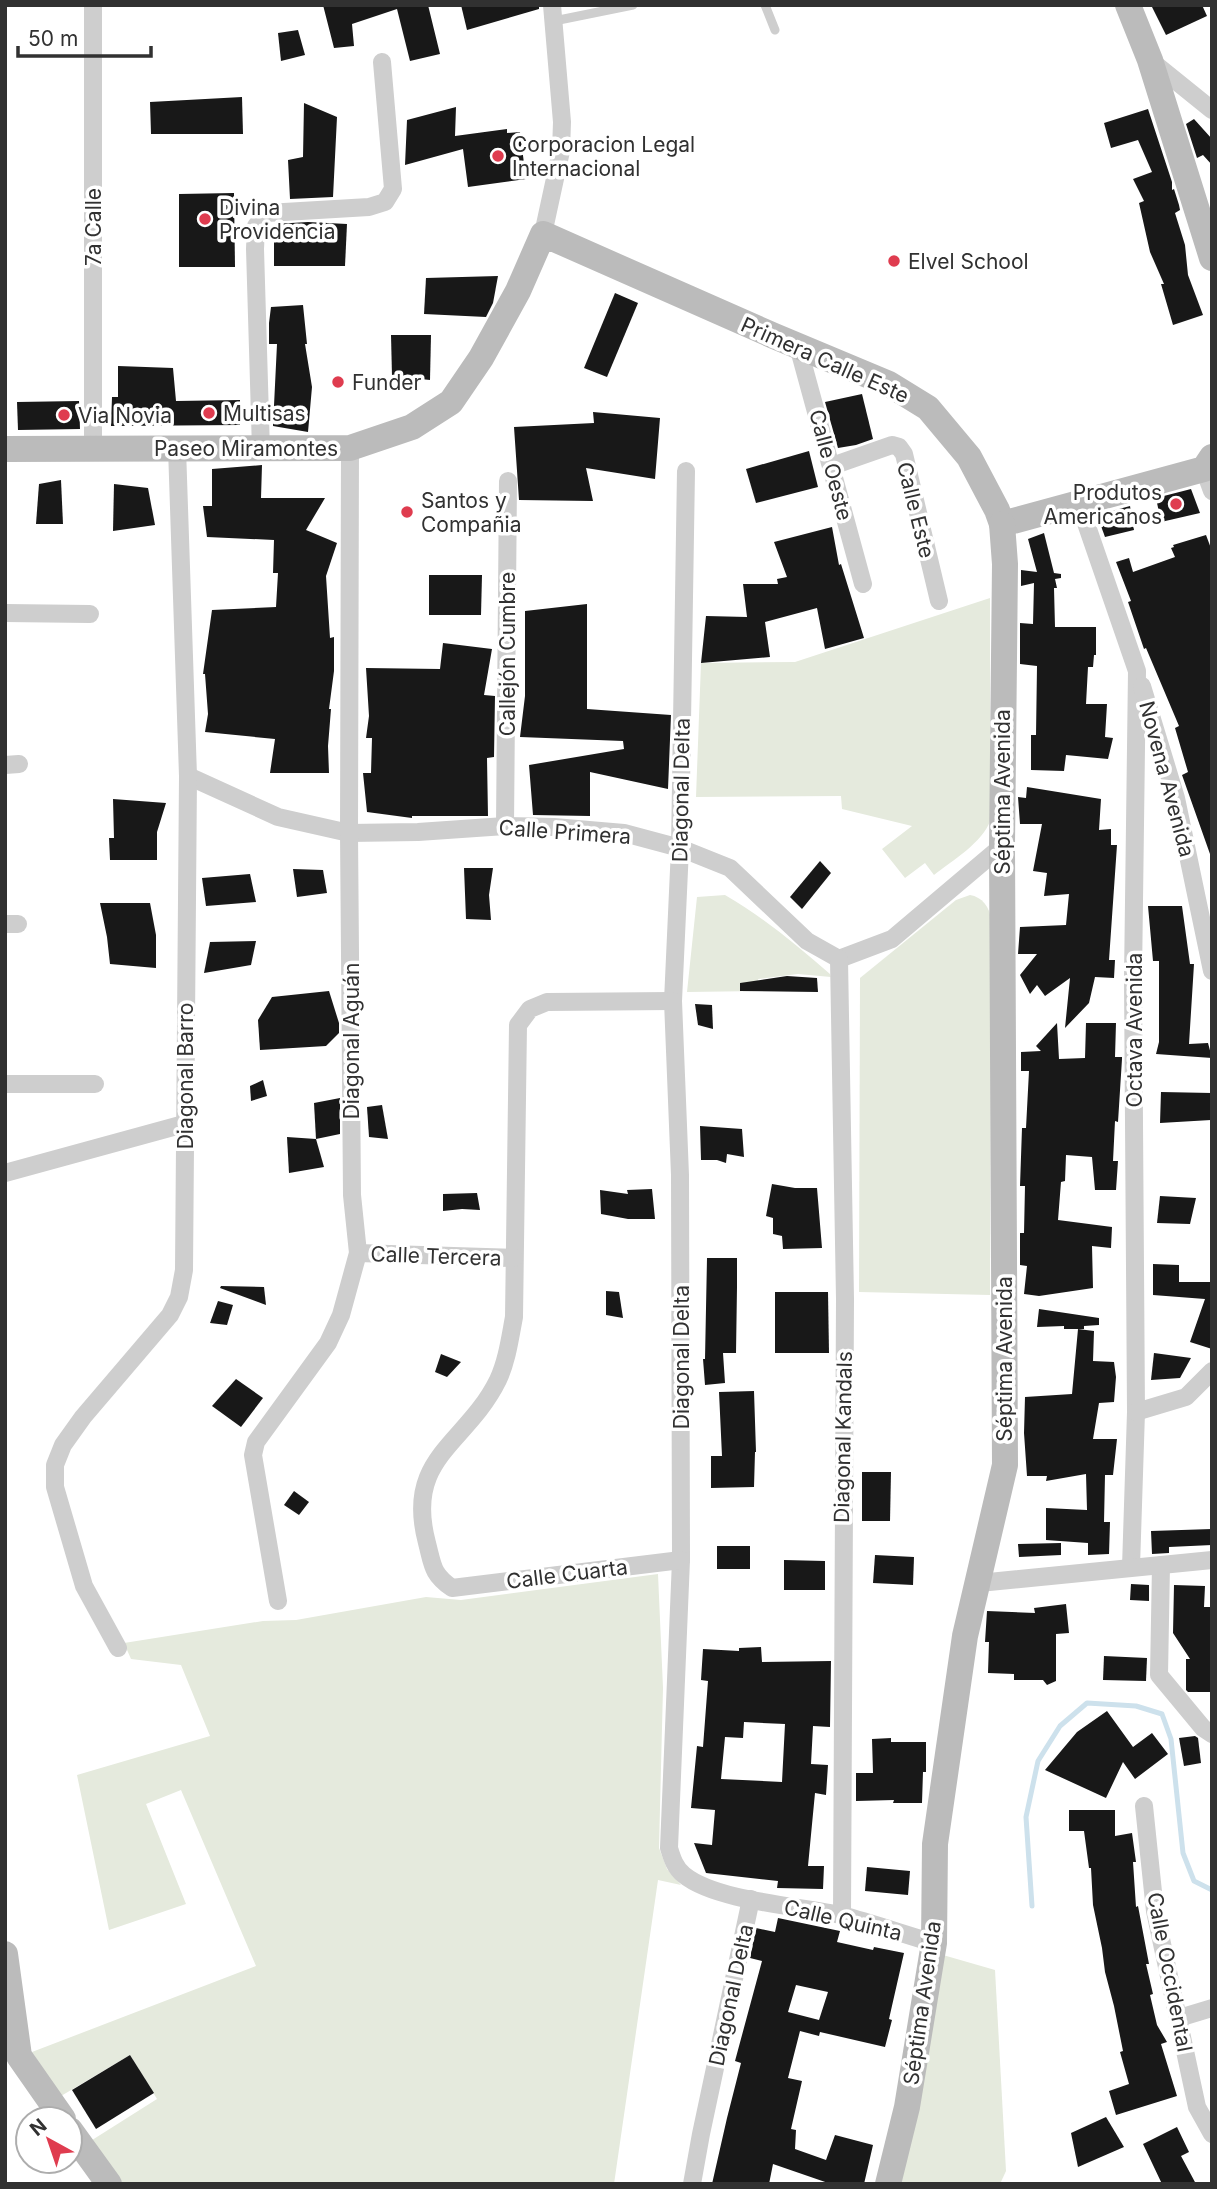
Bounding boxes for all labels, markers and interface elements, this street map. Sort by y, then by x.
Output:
scale bar [18,14,150,58]
text: 50 m [28,26,78,51]
place label: Corporacion Legal Internacional [512,132,695,181]
marker: Corporacion Legal Internacional [490,148,506,164]
street label: 7a Calle [81,188,106,266]
place label: Divina Providencia [219,195,335,244]
marker: Divina Providencia [197,211,213,227]
place label: Elvel School [908,249,1029,274]
marker: Elvel School [886,253,902,269]
street label: Primera Calle Este [737,312,913,408]
place label: Funder [352,370,422,395]
marker: Funder [330,374,346,390]
place label: Multisas [223,401,306,426]
place label: Via Novia [78,403,172,428]
marker: Multisas [201,405,217,421]
marker: Via Novia [56,407,72,423]
street label: Calle Oeste [804,407,858,523]
street label: Paseo Miramontes [154,436,338,461]
street label: Calle Este [892,459,940,561]
place label: Produtos Americanos [1043,480,1162,529]
place label: Santos y Compañia [421,488,521,537]
marker: Produtos Americanos [1168,496,1184,512]
marker: Santos y Compañia [399,504,415,520]
street label: Callejón Cumbre [495,572,520,736]
street label: Novena Avenida [1134,698,1200,860]
street label: Séptima Avenida [990,709,1015,875]
street label: Diagonal Delta [667,718,695,862]
street label: Calle Primera [498,815,632,849]
street label: Octava Avenida [1122,953,1147,1107]
street label: Diagonal Aguán [339,963,364,1119]
street label: Diagonal Barro [173,1003,198,1149]
street label: Calle Tercera [370,1241,502,1271]
street label: Séptima Avenida [992,1276,1017,1442]
street label: Diagonal Delta [669,1285,694,1429]
street label: Diagonal Kandals [829,1351,857,1523]
street label: Calle Cuarta [505,1554,629,1594]
street label: Calle Occidental [1142,1890,1198,2054]
street label: Calle Quinta [782,1894,904,1946]
street label: Séptima Avenida [898,1919,946,2087]
street label: Diagonal Delta [704,1922,758,2068]
north arrow [14,2105,84,2175]
text: N [25,2114,51,2141]

